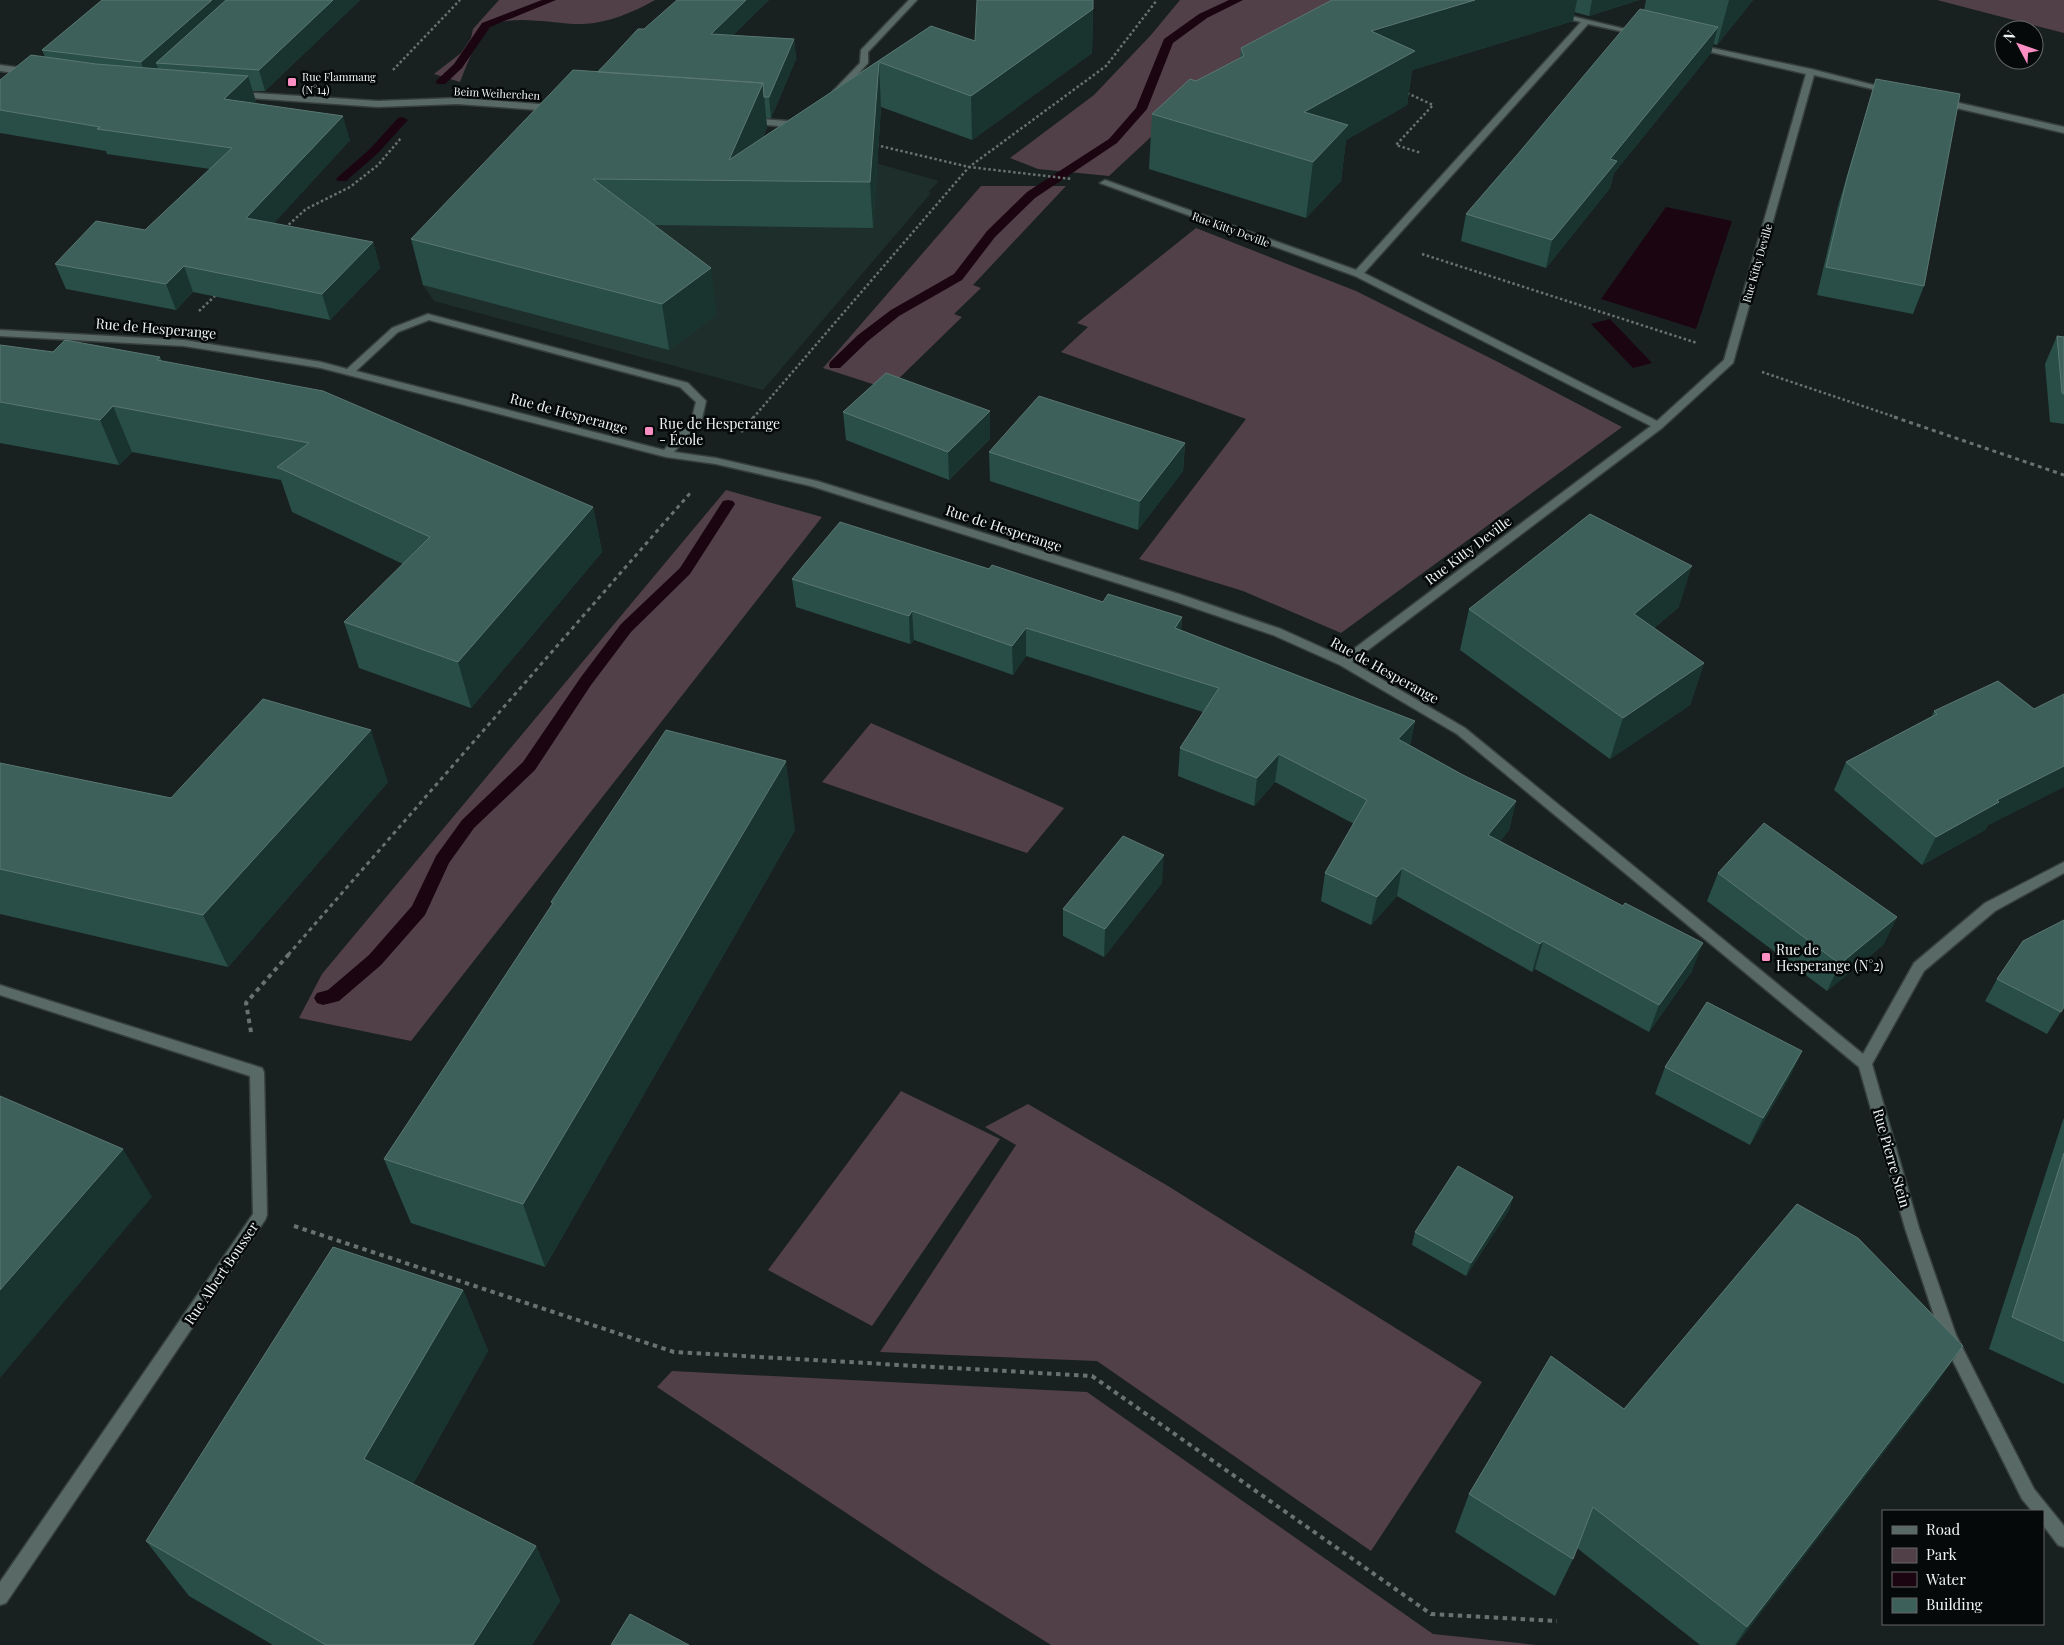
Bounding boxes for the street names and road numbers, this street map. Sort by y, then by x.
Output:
street label: Beim Weiherchen [453,83,541,103]
street label: Rue Kitty Deville [1190,208,1272,250]
street label: Rue Kitty Deville [1739,221,1776,304]
street label: Rue de Hesperange [95,313,217,343]
street label: Rue de Hesperange [508,388,630,438]
street label: Rue de Hesperange [943,500,1065,556]
street label: Rue Kitty Deville [1421,511,1515,589]
street label: Rue de Hesperange [1327,632,1443,708]
street label: Rue Pierre Stein [1869,1106,1915,1210]
street label: Rue Albert Bousser [180,1217,263,1328]

